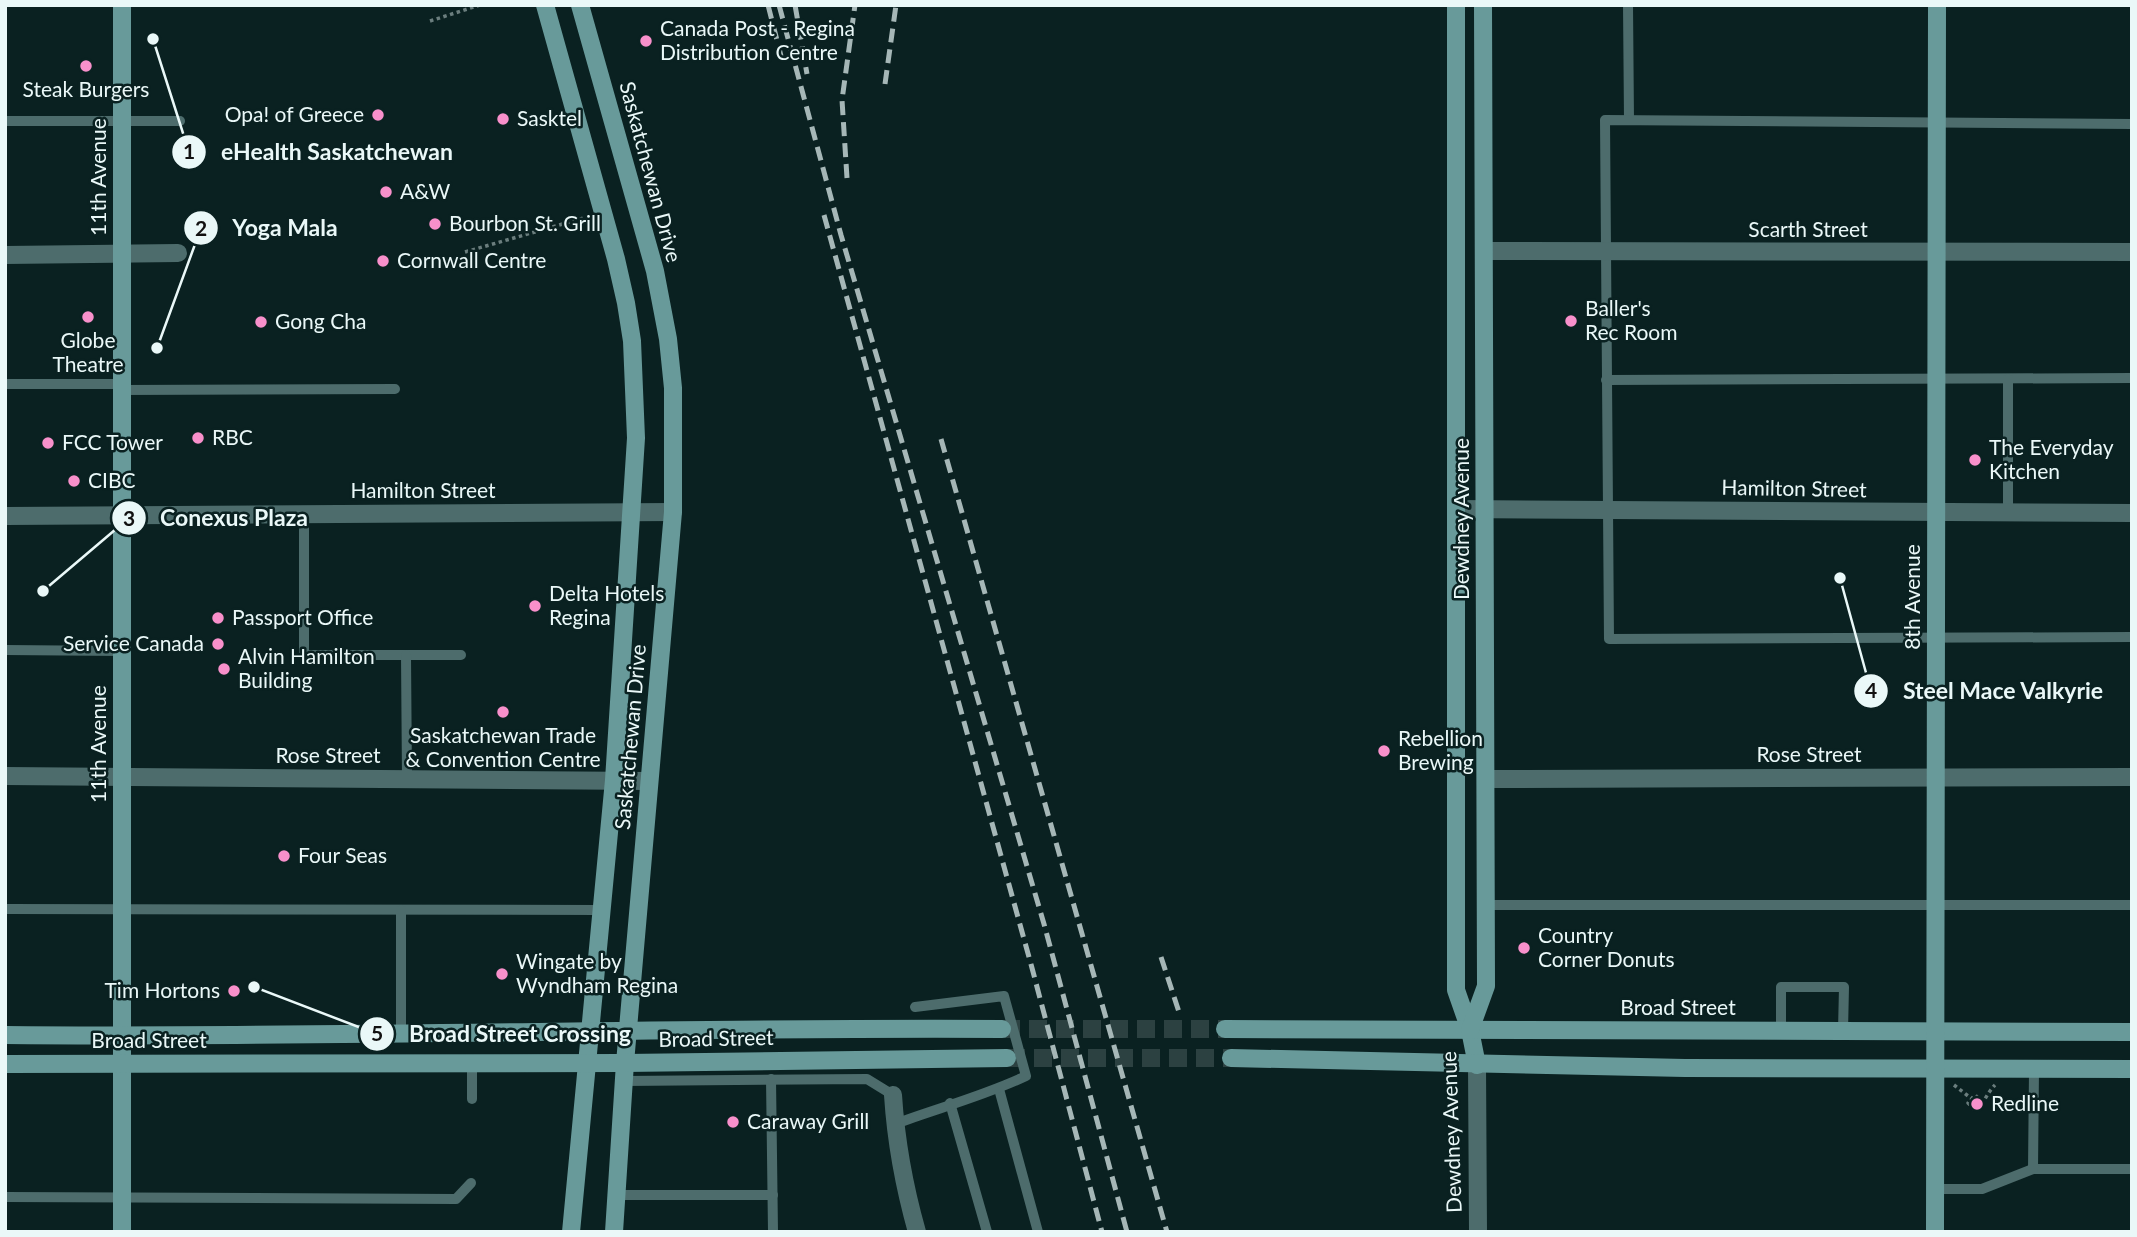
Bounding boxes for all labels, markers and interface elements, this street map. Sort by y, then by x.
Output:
place label: Canada Post - Regina Distribution Centre [660,15,855,64]
marker: Canada Post - Regina Distribution Centre [638,33,654,49]
marker: Steak Burgers [78,58,94,74]
place label: Steak Burgers [23,76,149,101]
street label: Saskatchewan Drive [615,79,688,265]
place label: Opa! of Greece [225,101,364,126]
place label: Sasktel [517,105,582,130]
marker: Opa! of Greece [370,107,386,123]
marker: Sasktel [495,111,511,127]
street label: 11th Avenue [85,118,110,236]
callout: eHealth Saskatchewan [172,130,467,174]
text: eHealth Saskatchewan [221,137,453,165]
text: 1 [183,138,195,163]
place label: A&W [400,178,451,203]
marker: A&W [378,184,394,200]
callout: Yoga Mala [183,206,352,250]
place label: Bourbon St. Grill [449,210,601,235]
text: Yoga Mala [231,213,338,241]
text: 2 [195,215,207,240]
marker: Bourbon St. Grill [427,216,443,232]
street label: Scarth Street [1748,216,1868,241]
place label: Cornwall Centre [397,247,546,272]
marker: Cornwall Centre [375,253,391,269]
place label: Baller's Rec Room [1585,295,1678,344]
place label: Gong Cha [275,308,366,333]
marker: Globe Theatre [80,309,96,325]
marker: Baller's Rec Room [1563,313,1579,329]
marker: Gong Cha [253,314,269,330]
place label: Globe Theatre [52,327,124,376]
place label: RBC [212,424,253,449]
place label: FCC Tower [62,429,163,454]
marker: RBC [190,430,206,446]
place label: The Everyday Kitchen [1989,434,2114,483]
marker: FCC Tower [40,435,56,451]
street label: Dewdney Avenue [1448,438,1473,600]
marker: The Everyday Kitchen [1967,452,1983,468]
place label: CIBC [88,467,136,492]
marker: CIBC [66,473,82,489]
street label: Hamilton Street [1721,474,1867,501]
street label: Hamilton Street [350,477,496,502]
callout: Conexus Plaza [112,496,322,540]
text: Conexus Plaza [160,503,308,531]
text: 3 [123,505,135,530]
street label: 8th Avenue [1899,544,1924,650]
place label: Delta Hotels Regina [549,580,664,629]
marker: Delta Hotels Regina [527,598,543,614]
place label: Passport Office [232,604,373,629]
marker: Passport Office [210,610,226,626]
place label: Service Canada [63,630,204,655]
marker: Service Canada [210,636,226,652]
place label: Alvin Hamilton Building [238,643,375,692]
street label: Saskatchewan Drive [609,643,650,831]
marker: Alvin Hamilton Building [216,661,232,677]
callout: Steel Mace Valkyrie [1854,669,2118,713]
text: Steel Mace Valkyrie [1903,676,2103,704]
text: 4 [1865,677,1877,702]
street label: 11th Avenue [85,685,110,803]
marker: Saskatchewan Trade & Convention Centre [495,704,511,720]
place label: Saskatchewan Trade & Convention Centre [406,722,601,771]
place label: Rebellion Brewing [1398,725,1483,774]
street label: Rose Street [1756,741,1862,766]
street label: Rose Street [275,742,381,767]
marker: Rebellion Brewing [1376,743,1392,759]
place label: Four Seas [298,842,387,867]
marker: Four Seas [276,848,292,864]
place label: Country Corner Donuts [1538,922,1675,971]
marker: Country Corner Donuts [1516,940,1532,956]
place label: Wingate by Wyndham Regina [516,948,678,997]
marker: Wingate by Wyndham Regina [494,966,510,982]
place label: Tim Hortons [105,977,220,1002]
marker: Tim Hortons [226,983,242,999]
street label: Broad Street [1620,994,1736,1019]
callout: Broad Street Crossing [360,1012,645,1056]
text: Broad Street Crossing [409,1019,631,1047]
text: 5 [371,1020,383,1045]
street label: Broad Street [658,1024,774,1051]
street label: Broad Street [91,1027,207,1052]
street label: Dewdney Avenue [1435,1051,1466,1213]
place label: Redline [1991,1090,2059,1115]
marker: Redline [1969,1096,1985,1112]
place label: Caraway Grill [747,1108,869,1133]
marker: Caraway Grill [725,1114,741,1130]

